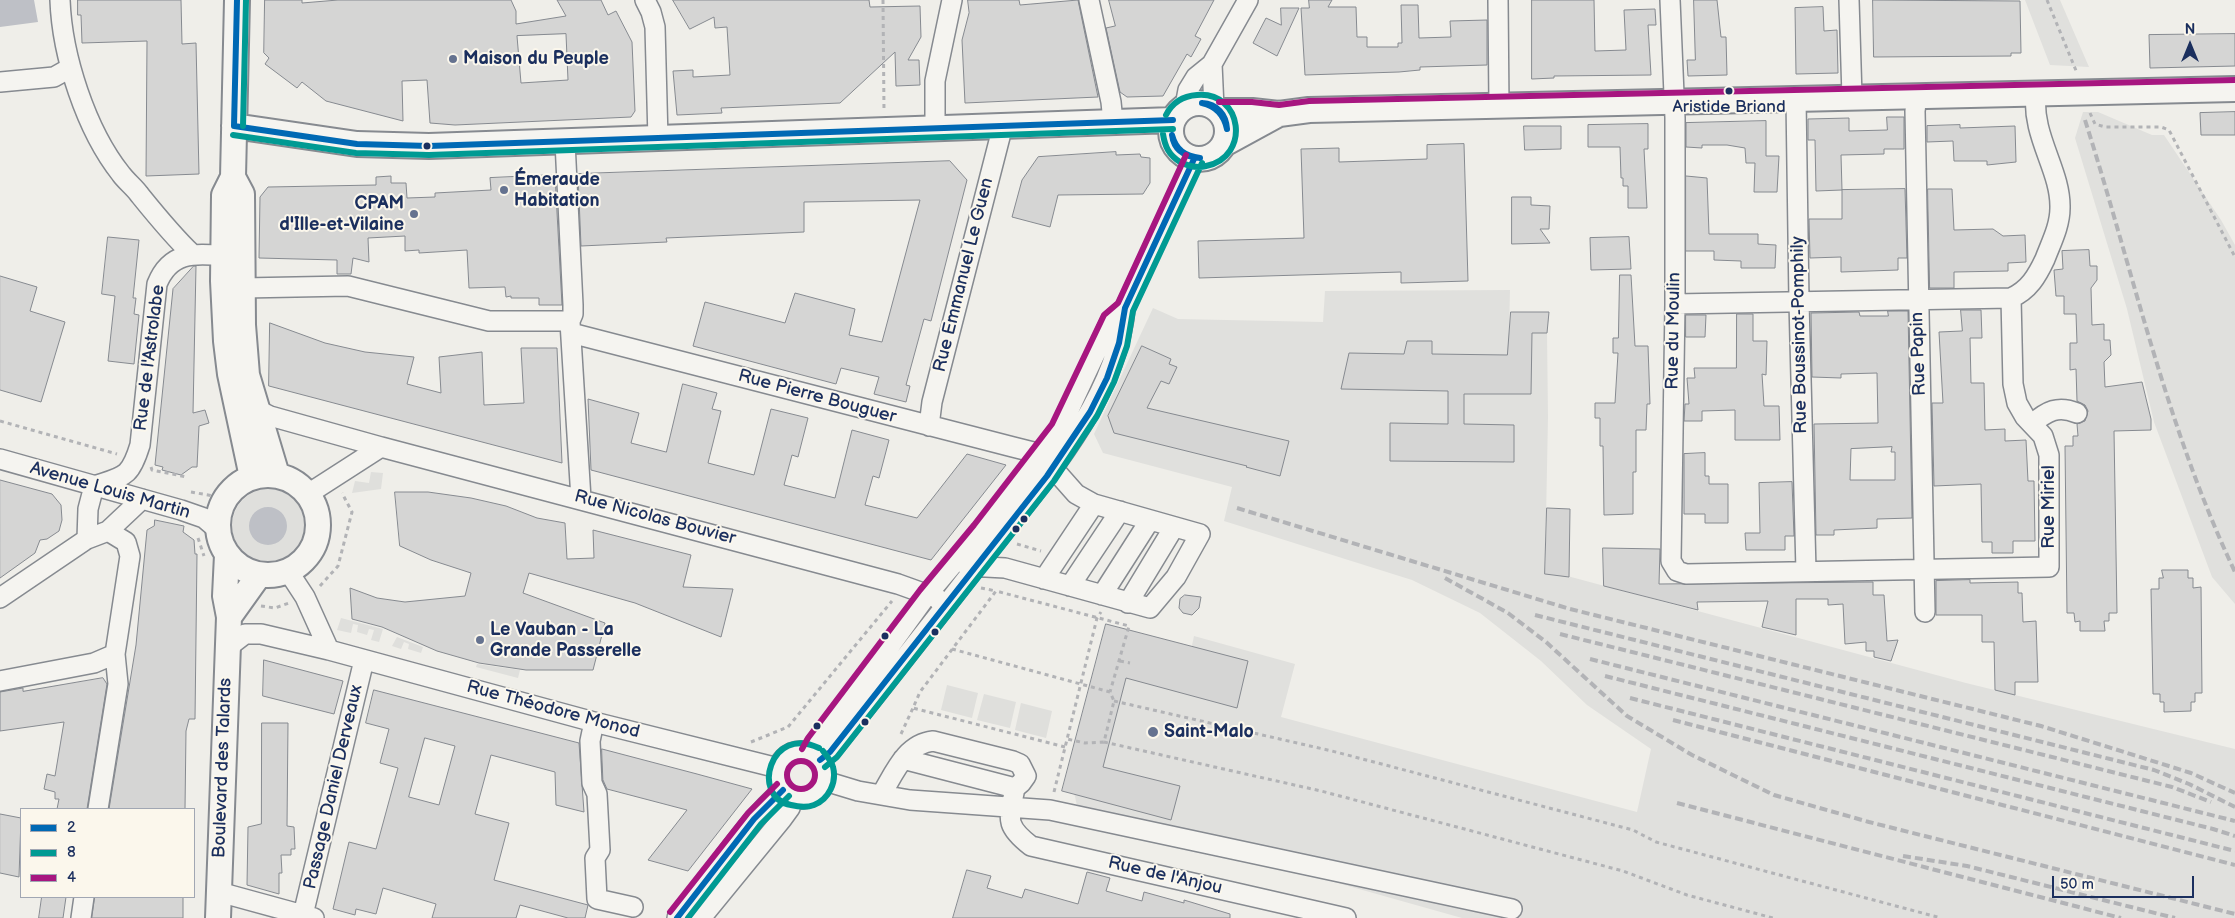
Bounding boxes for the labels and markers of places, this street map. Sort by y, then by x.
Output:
place label: Maison du Peuple [463,48,609,70]
marker: Maison du Peuple [447,53,459,65]
marker: Aristide Briand [1724,86,1734,96]
place label: Aristide Briand [1672,98,1786,118]
unlabelled marker [422,141,432,151]
place label: Émeraude Habitation [514,169,600,212]
marker: Émeraude Habitation [498,184,510,196]
place label: CPAM d'Ille-et-Vilaine [279,193,404,235]
marker: CPAM d'Ille-et-Vilaine [408,208,420,220]
unlabelled marker [1019,514,1029,524]
unlabelled marker [1011,524,1021,534]
place label: Le Vauban - La Grande Passerelle [490,619,641,662]
unlabelled marker [930,627,940,637]
unlabelled marker [880,631,890,641]
marker: Le Vauban - La Grande Passerelle [474,634,486,646]
unlabelled marker [860,717,870,727]
unlabelled marker [812,721,822,731]
place label: Saint-Malo [1164,721,1254,743]
marker: Saint-Malo [1146,725,1160,739]

